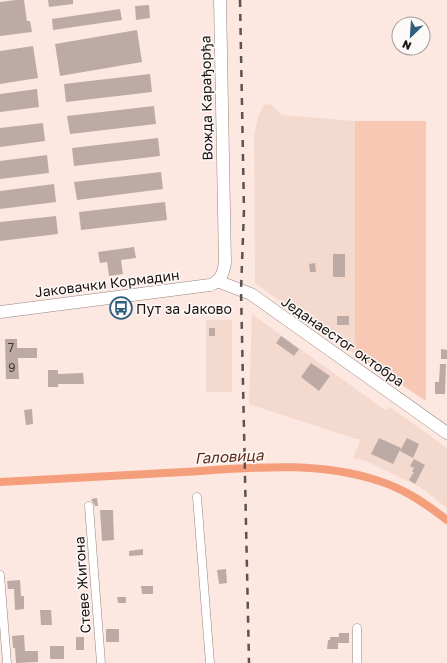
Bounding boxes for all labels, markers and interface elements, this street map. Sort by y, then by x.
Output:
north arrow [391,16,431,56]
street label: Вожда Карађорђа [196,35,216,161]
text: N [400,38,413,53]
street label: Јаковачки Кормадин [34,266,180,300]
street label: Једанаестог октобра [278,292,408,390]
bus stop icon: Пут за Јаково [108,295,134,321]
place label: Пут за Јаково [136,300,232,317]
house number: 7 [8,340,14,355]
house number: 9 [8,360,16,375]
water label: Галовица [194,445,264,467]
street label: Стеве Жигона [70,536,94,634]

